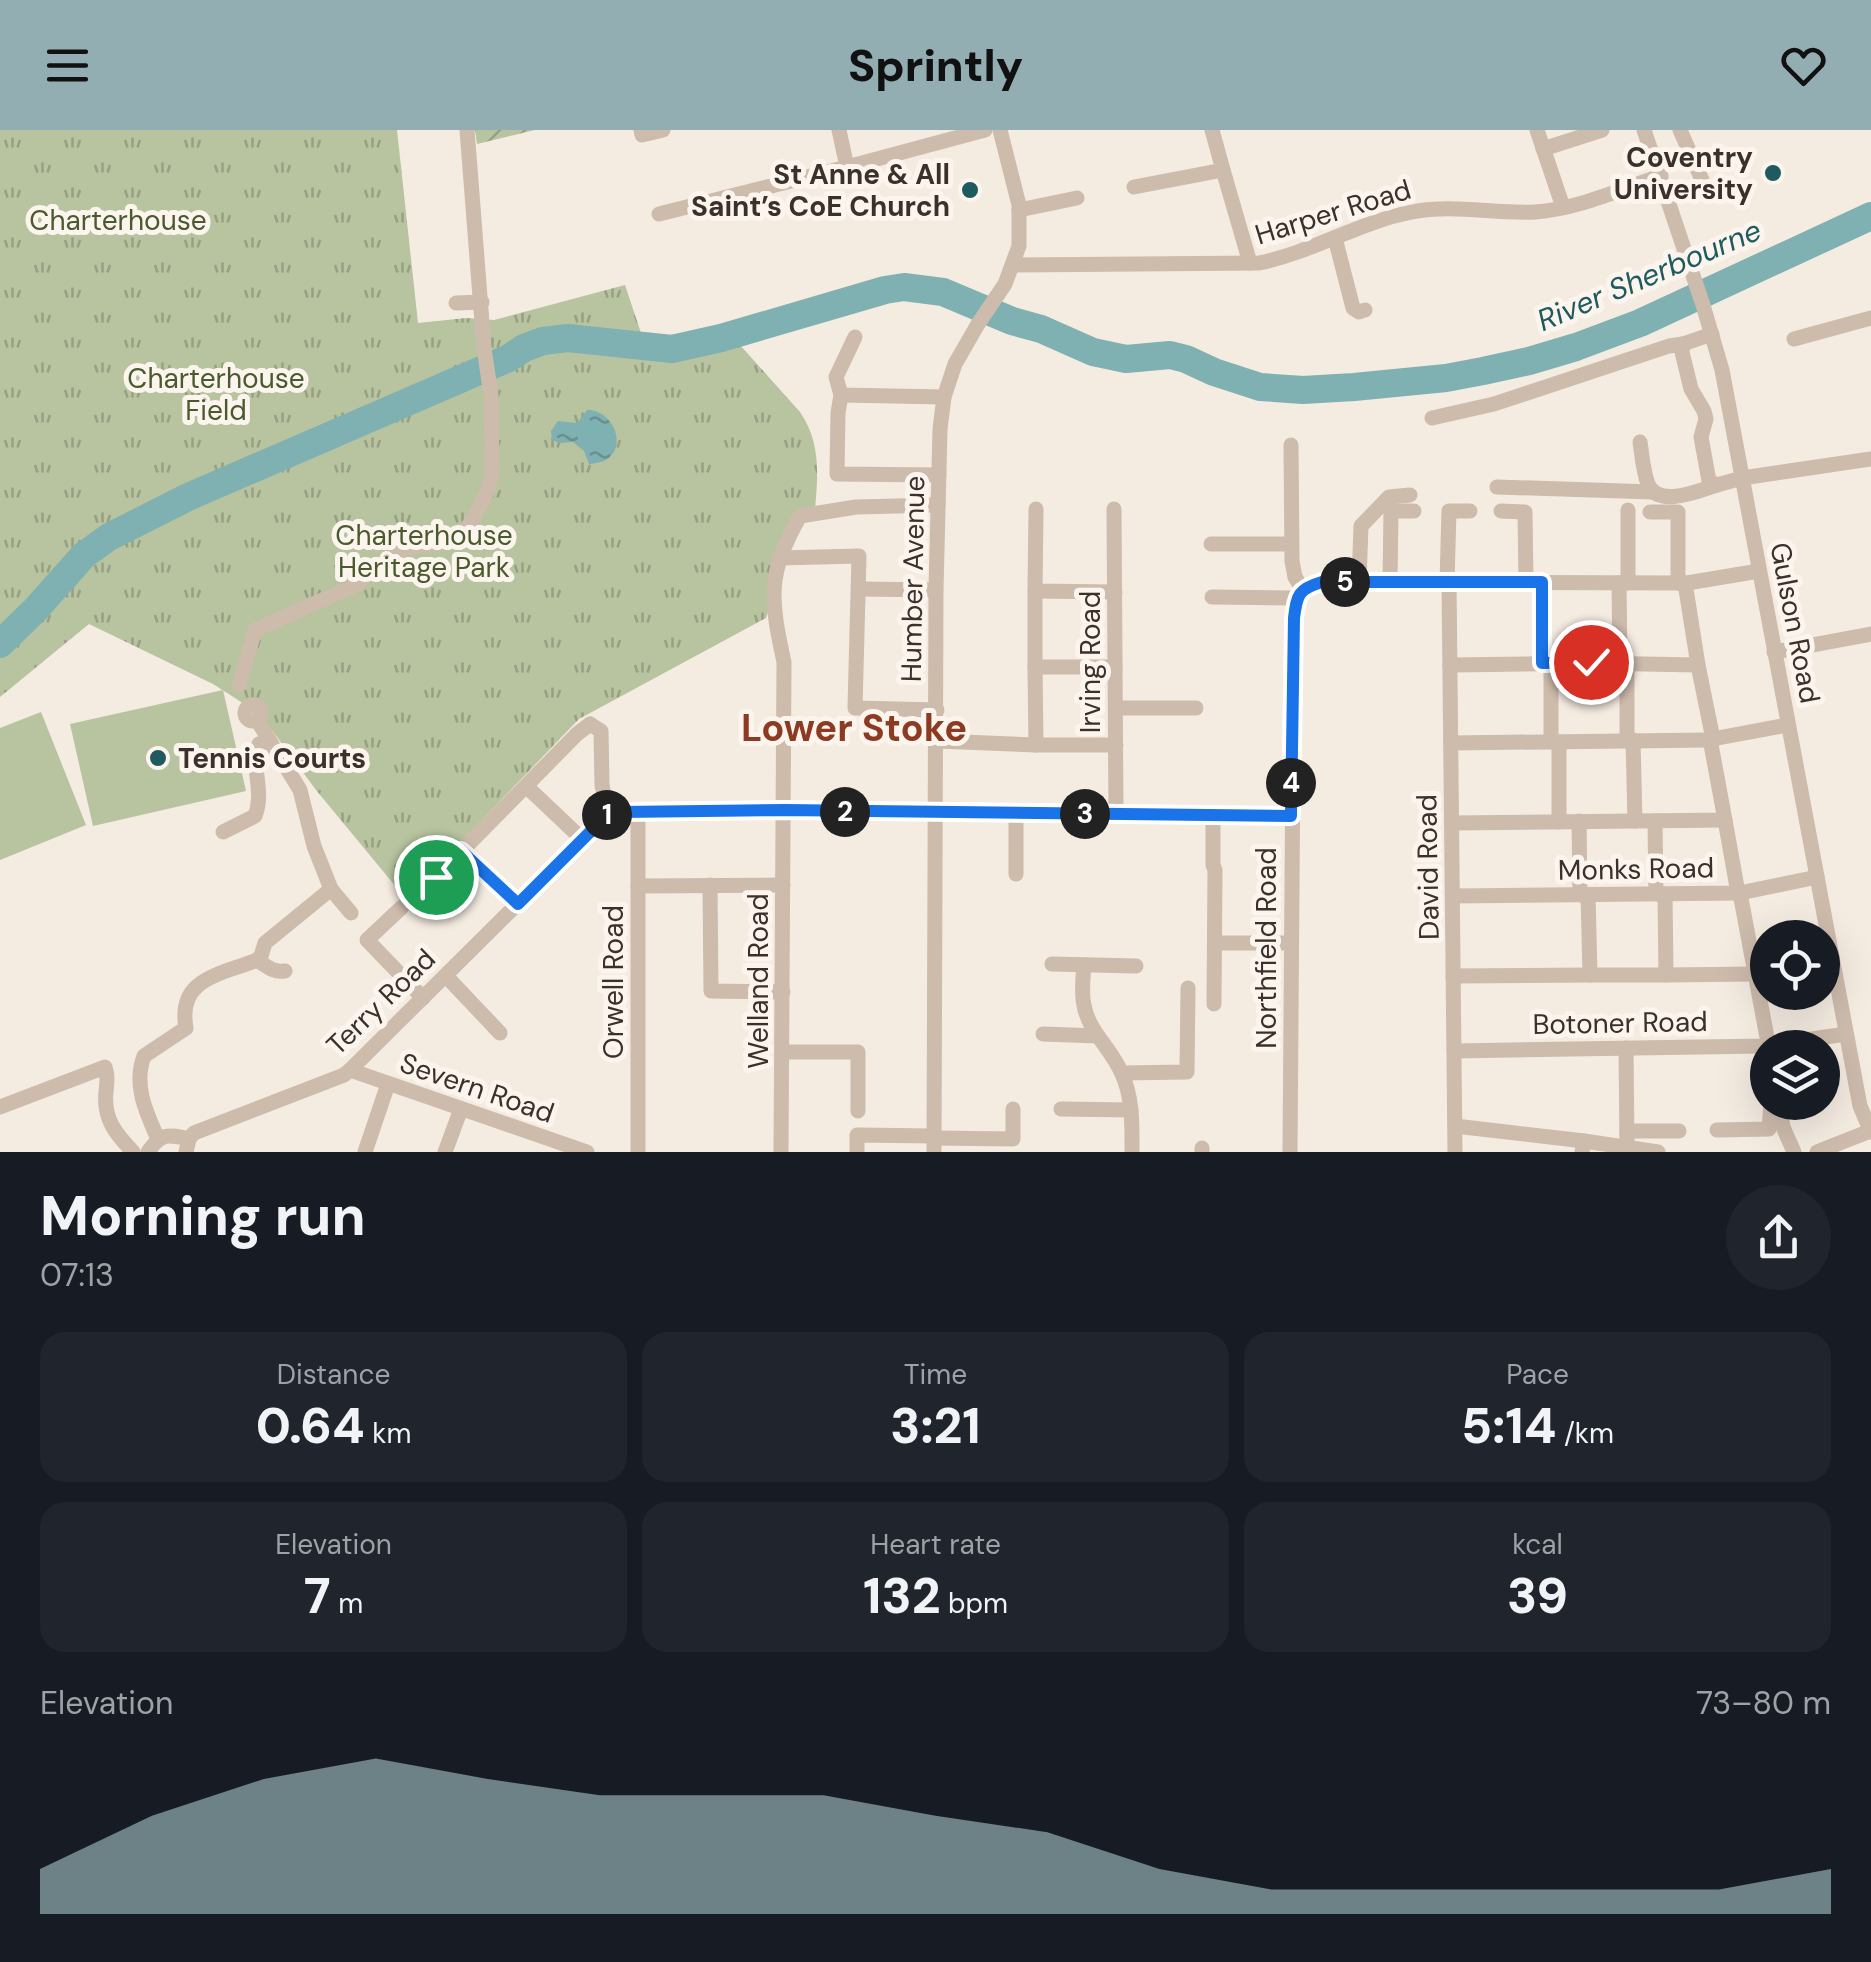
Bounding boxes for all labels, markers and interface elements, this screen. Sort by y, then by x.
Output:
text: Sprintly [848,36,1023,95]
icon: menu [40,38,95,93]
icon: heart [1776,38,1831,93]
place label: Coventry University [1614,139,1753,208]
place label: St Anne & All Saint’s CoE Church [691,156,950,225]
marker: Coventry University [1762,162,1784,184]
street label: Harper Road [1251,171,1415,253]
marker: St Anne & All Saint’s CoE Church [959,179,981,201]
park label: Charterhouse [29,202,207,239]
water label: River Sherbourne [1531,210,1767,340]
park label: Charterhouse Field [127,360,305,429]
street label: Humber Avenue [893,475,933,683]
park label: Charterhouse Heritage Park [335,517,513,586]
street label: Gulson Road [1761,540,1829,706]
pin: 5 [1320,557,1370,607]
text: 5 [1336,563,1354,600]
street label: Irving Road [1072,591,1109,733]
pin [1549,620,1634,705]
icon: check [1564,635,1619,690]
district label: Lower Stoke [741,703,967,753]
place label: Tennis Courts [178,740,366,777]
marker: Tennis Courts [147,747,169,769]
pin: 4 [1266,758,1316,808]
text: 4 [1282,764,1300,801]
pin: 2 [820,787,870,837]
pin: 3 [1060,789,1110,839]
pin: 1 [582,790,632,840]
text: 2 [837,793,853,830]
street label: David Road [1408,794,1448,940]
text: 3 [1077,795,1093,832]
text: 1 [602,796,612,833]
pin [394,835,479,920]
street label: Northfield Road [1248,847,1285,1049]
street label: Monks Road [1558,849,1714,889]
icon: arrive [409,850,464,905]
street label: Welland Road [740,893,777,1069]
street label: Orwell Road [595,905,632,1059]
map controls [1750,920,1840,1120]
button: locate [1750,920,1840,1010]
street label: Terry Road [319,941,443,1063]
street label: Botoner Road [1532,1003,1708,1043]
button: layers [1750,1030,1840,1120]
street label: Severn Road [395,1044,559,1132]
text: Morning run [40,1180,366,1252]
button: share [1726,1185,1831,1290]
text: 07:13 [40,1254,114,1296]
text: Distance [277,1356,390,1393]
text: Time [904,1356,967,1393]
text: Pace [1506,1356,1569,1393]
text: 0.64 [256,1393,365,1459]
text: 3:21 [890,1393,981,1459]
text: 5:14 [1461,1393,1556,1459]
text: km [365,1415,411,1452]
text: /km [1556,1415,1614,1452]
text: Elevation [275,1526,392,1563]
text: Heart rate [870,1526,1001,1563]
text: kcal [1512,1526,1563,1563]
text: 7 [304,1563,331,1629]
text: 132 [863,1563,941,1629]
text: 39 [1507,1563,1568,1629]
text: m [331,1585,363,1622]
text: bpm [941,1585,1008,1622]
text: Elevation [40,1682,173,1724]
text: 73–80 m [1696,1682,1831,1724]

